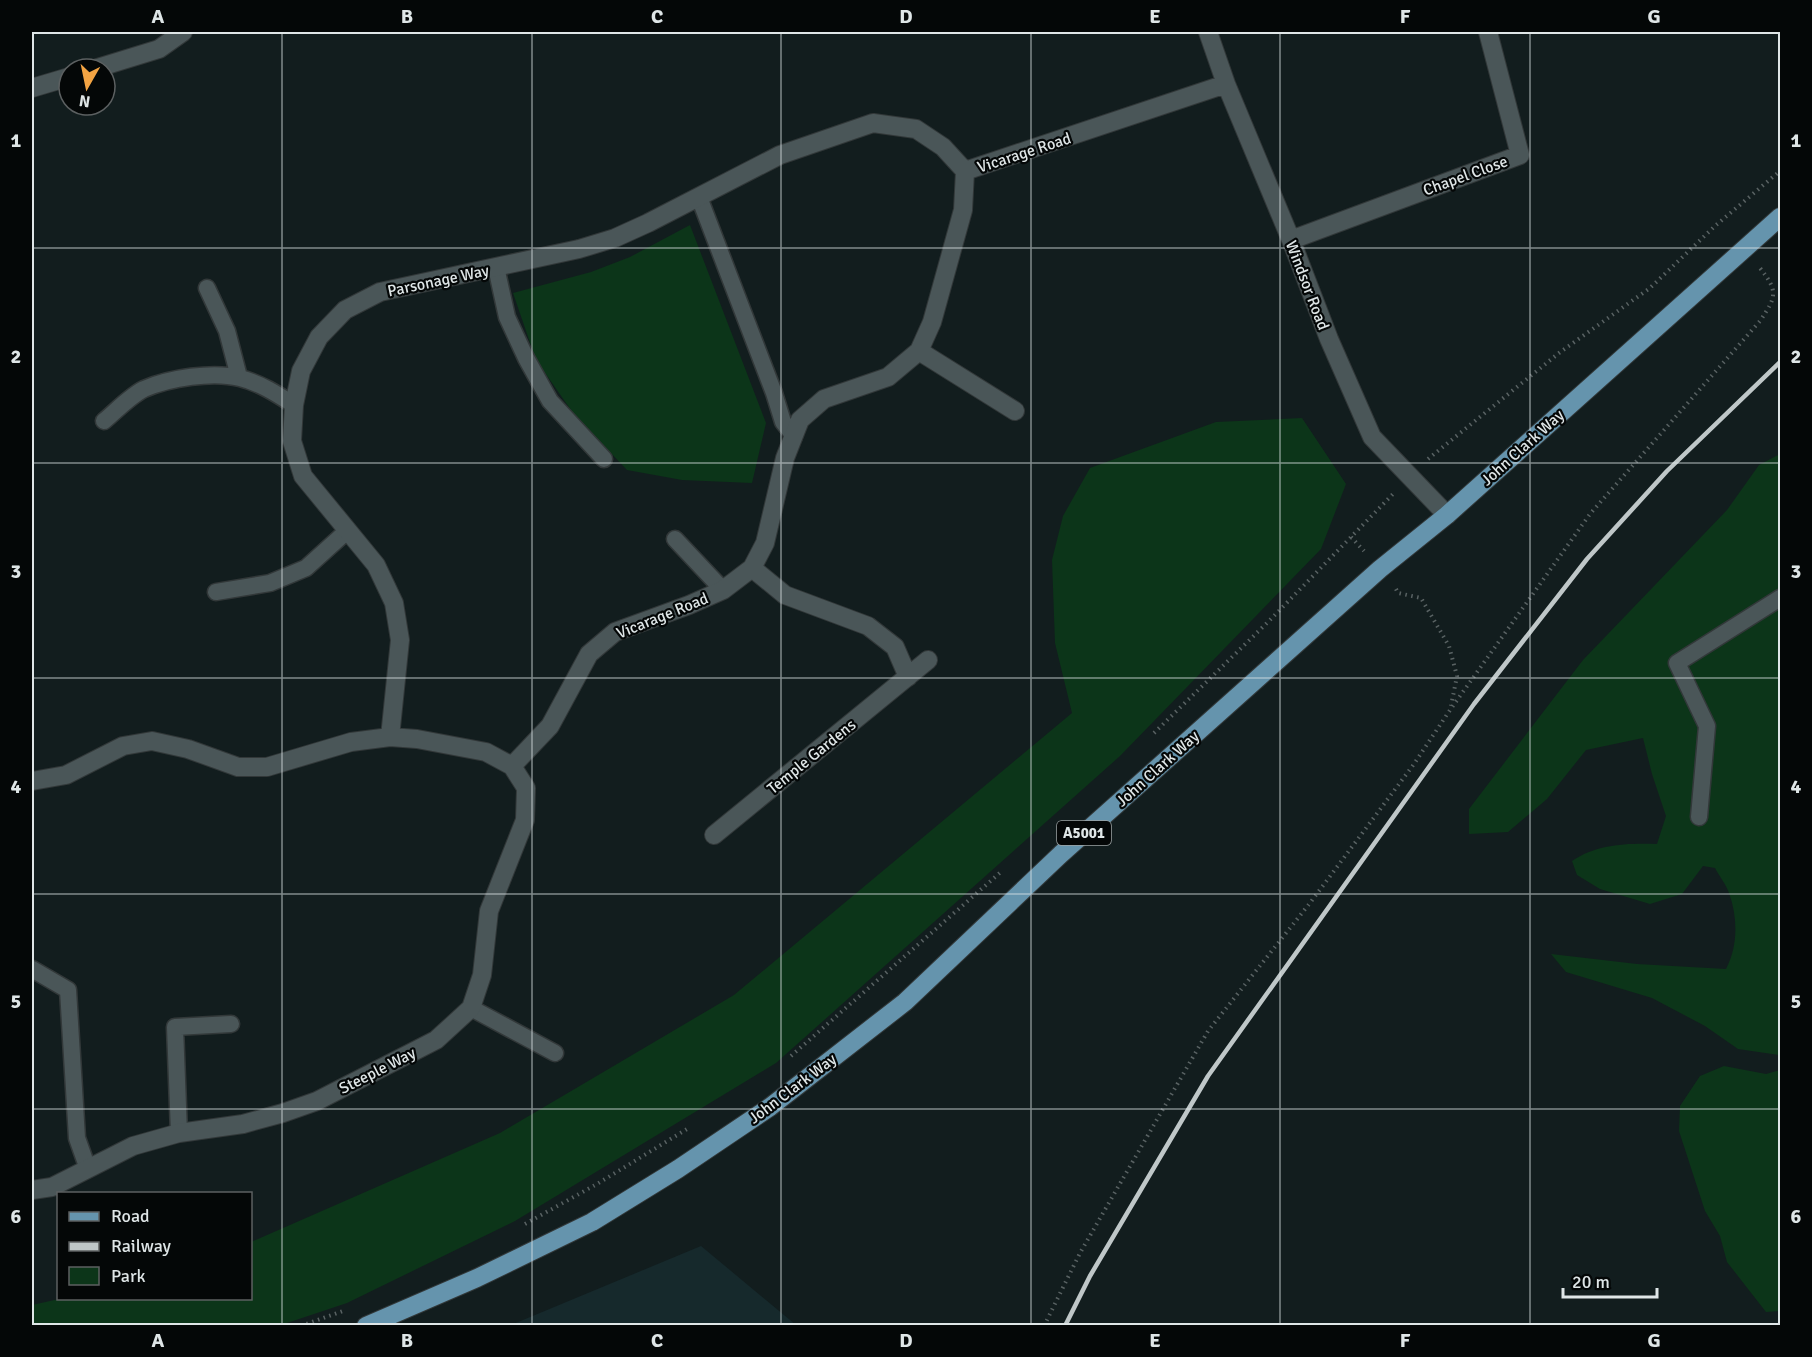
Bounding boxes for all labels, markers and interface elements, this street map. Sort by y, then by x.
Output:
text: A [152,4,165,29]
text: B [401,4,413,29]
text: C [651,4,663,29]
text: D [899,4,913,29]
text: E [1149,4,1161,29]
text: F [1400,4,1411,29]
text: G [1647,4,1661,29]
north arrow [57,57,117,117]
text: N [78,90,92,112]
text: 1 [11,128,22,153]
street label: Vicarage Road [975,128,1074,177]
text: 1 [1791,128,1802,153]
street label: Chapel Close [1420,151,1510,201]
street label: Windsor Road [1281,238,1333,333]
street label: Parsonage Way [386,260,491,301]
text: 2 [11,344,21,369]
text: 2 [1791,344,1801,369]
street label: John Clark Way [1477,405,1569,490]
text: 3 [11,559,21,584]
text: 3 [1791,559,1801,584]
street label: Vicarage Road [614,588,711,643]
street label: Temple Gardens [763,715,860,799]
street label: John Clark Way [1112,726,1204,811]
text: 4 [11,774,22,799]
text: 4 [1791,774,1802,799]
road number: A5001 [1057,821,1111,845]
text: 5 [11,989,21,1014]
text: 5 [1791,989,1801,1014]
street label: Steeple Way [336,1043,420,1099]
street label: John Clark Way [745,1049,841,1128]
legend [57,1192,252,1300]
text: 6 [11,1204,22,1229]
text: 6 [1791,1204,1802,1229]
text: Road [111,1205,150,1227]
text: Railway [111,1235,172,1257]
scale bar [1563,1261,1658,1299]
text: Park [111,1265,146,1287]
text: 20 m [1572,1271,1610,1293]
text: A [152,1328,165,1353]
text: B [401,1328,413,1353]
text: C [651,1328,663,1353]
text: D [899,1328,913,1353]
text: E [1149,1328,1161,1353]
text: F [1400,1328,1411,1353]
text: G [1647,1328,1661,1353]

